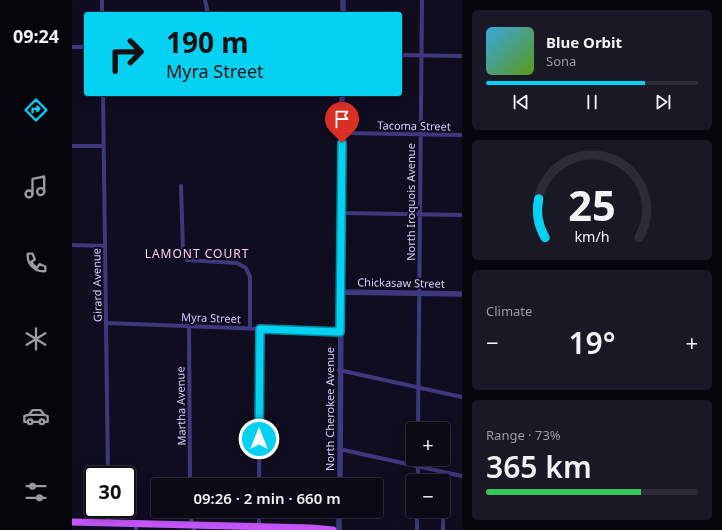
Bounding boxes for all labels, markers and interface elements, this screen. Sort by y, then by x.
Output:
text: 190 m [166,23,249,61]
text: 09:24 [13,24,59,48]
icon: right [100,28,152,80]
text: Blue Orbit [546,32,622,52]
text: Sona [546,52,576,70]
text: Myra Street [166,59,264,83]
icon: previous [510,91,532,113]
icon: pause [581,91,603,113]
icon: next [652,91,674,113]
icon: directions [22,96,50,124]
pin [325,102,359,143]
icon: arrive [331,108,353,130]
street label: Tacoma Street [377,117,451,134]
street label: North Iroquois Avenue [403,143,418,261]
icon: music [22,173,50,201]
text: 25 [568,177,616,233]
text: km/h [574,227,610,246]
district label: LAMONT COURT [145,245,249,262]
street label: Girard Avenue [88,248,105,322]
icon: phone [22,249,50,277]
street label: Chickasaw Street [357,274,445,291]
text: Climate [486,302,532,320]
street label: Myra Street [181,309,241,326]
text: 19° [568,322,616,363]
icon: climate [22,325,50,353]
text: − [486,327,499,357]
text: + [685,327,698,357]
street label: North Cherokee Avenue [322,347,337,471]
street label: Martha Avenue [172,366,189,446]
icon: car [22,402,50,430]
position arrow [238,418,280,460]
map controls [406,422,450,518]
button: + [406,422,450,466]
text: Range · 73% [486,426,561,444]
text: 365 km [486,446,592,487]
speed limit sign: 30 [84,466,136,518]
button: − [406,474,450,518]
icon: filters [22,478,50,506]
text: 09:26 · 2 min · 660 m [193,488,341,508]

